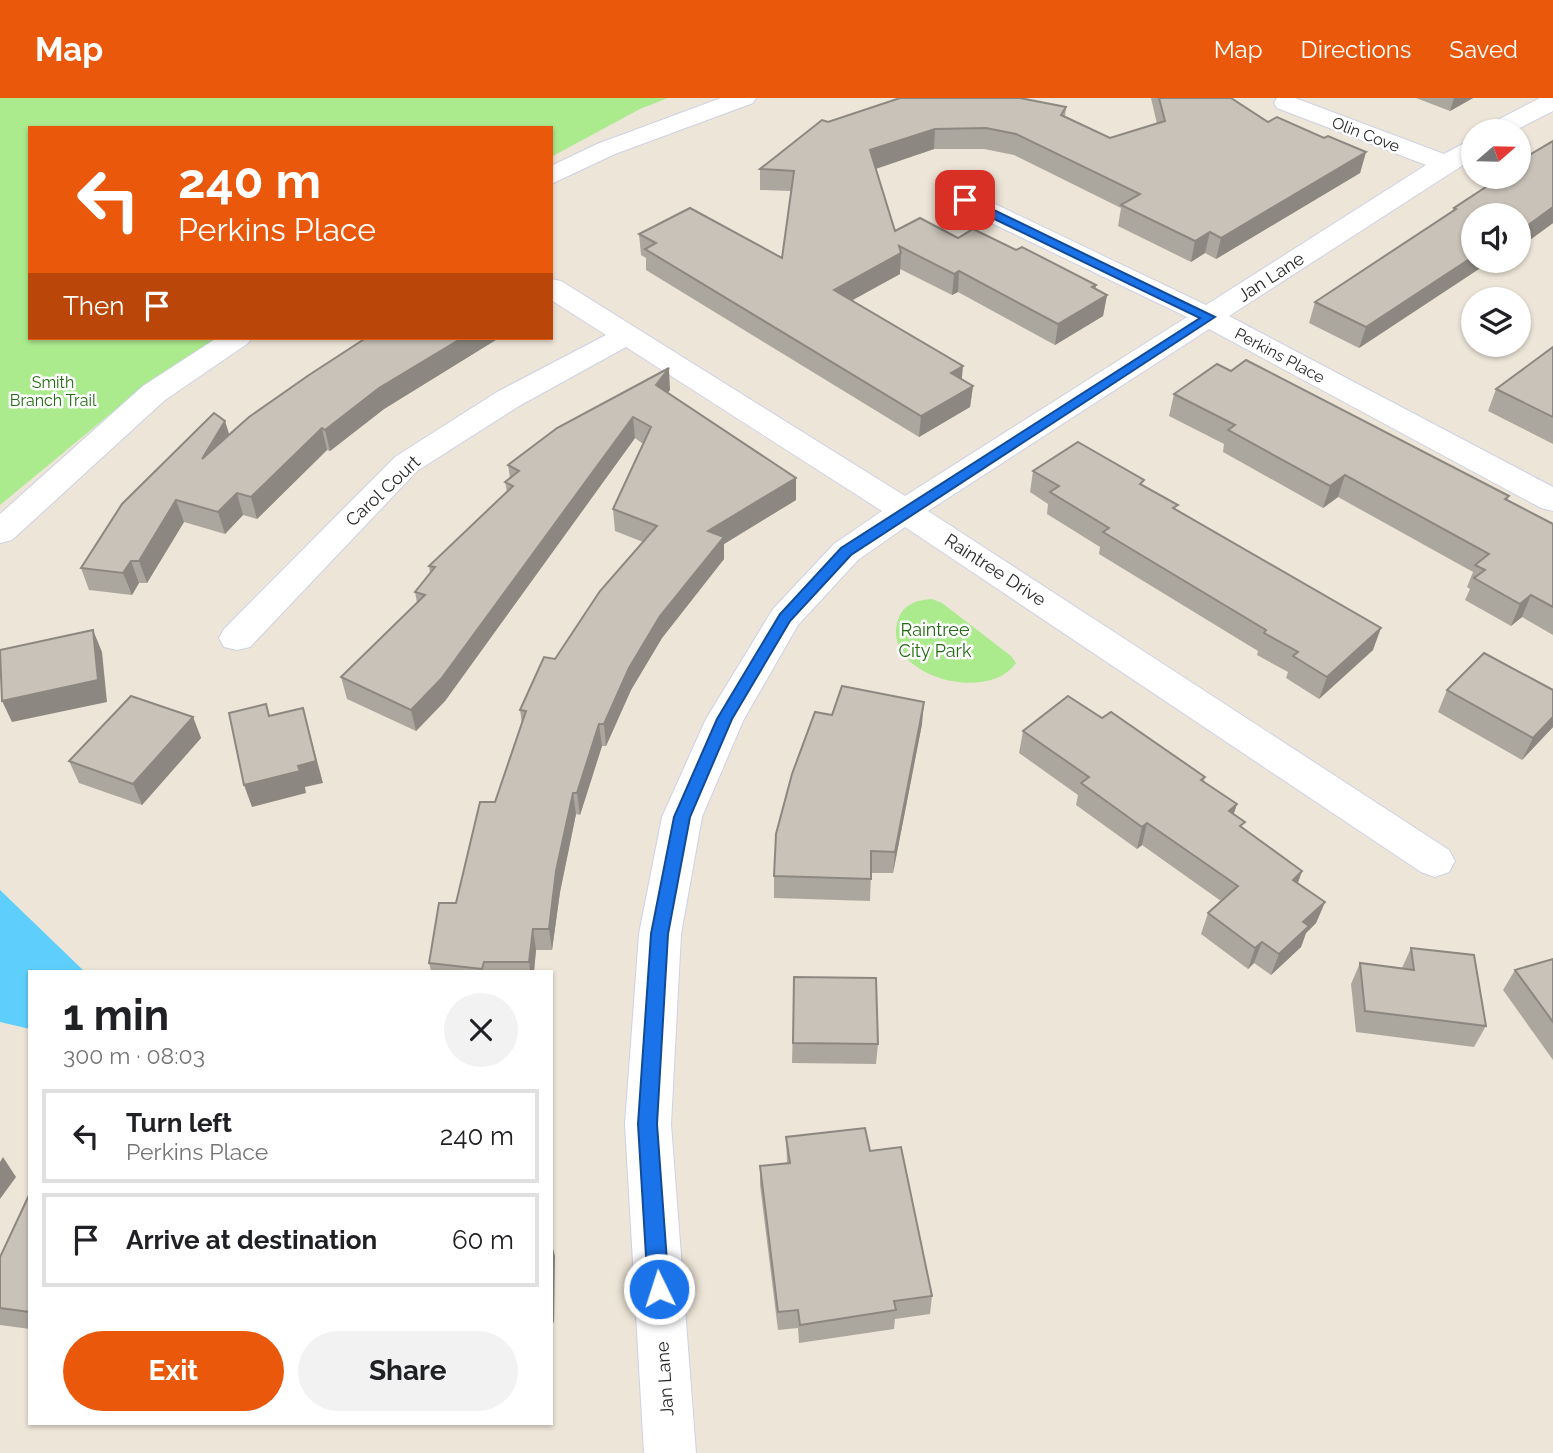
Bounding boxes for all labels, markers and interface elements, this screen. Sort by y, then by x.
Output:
text: Map [35,30,103,69]
text: Map [1214,35,1263,64]
text: Directions [1301,35,1411,64]
text: Saved [1449,35,1518,64]
street label: Olin Cove [1329,113,1402,156]
north arrow [1461,119,1531,189]
map controls [1461,119,1531,357]
text: 240 m [178,152,321,209]
icon: left [63,154,154,245]
pin [935,170,995,230]
icon: arrive [946,181,984,219]
button: sound [1461,203,1531,273]
text: Perkins Place [178,211,376,248]
street label: Jan Lane [1234,247,1308,306]
icon: arrive [138,287,176,325]
button: layers [1461,287,1531,357]
text: Then [63,291,124,321]
street label: Perkins Place [1232,324,1328,387]
park label: Smith Branch Trail [10,373,97,410]
street label: Carol Court [341,451,424,530]
street label: Raintree Drive [941,529,1050,610]
park label: Raintree City Park [899,619,972,661]
text: 1 min [63,991,169,1040]
button: close [444,993,518,1067]
text: 300 m · 08:03 [63,1042,205,1069]
text: Turn left [126,1108,232,1138]
icon: left [67,1117,105,1155]
text: 240 m [440,1121,514,1151]
text: Perkins Place [126,1138,268,1165]
icon: arrive [67,1221,105,1259]
text: Arrive at destination [126,1225,377,1255]
text: 60 m [452,1225,514,1255]
position arrow [622,1252,696,1326]
button: Exit [63,1331,284,1411]
button: Share [298,1331,518,1411]
street label: Jan Lane [651,1341,678,1417]

